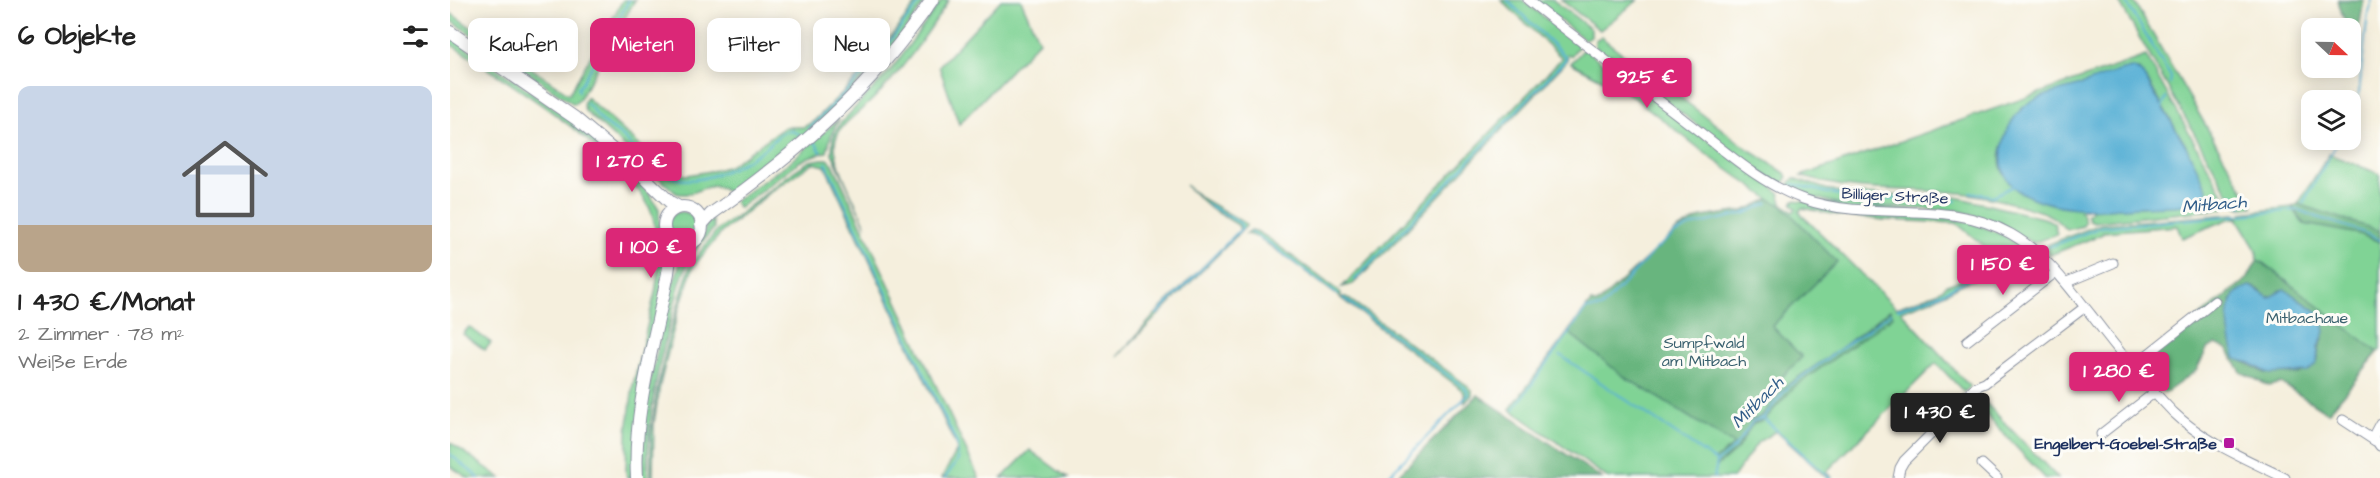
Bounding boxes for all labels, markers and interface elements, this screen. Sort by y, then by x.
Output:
text: 6 Objekte [18,18,136,54]
chip: Kaufen [468,18,578,72]
chip: Mieten [590,18,695,72]
chip: Filter [707,18,801,72]
chip: Neu [813,18,890,72]
north arrow [2301,18,2361,78]
map controls [2301,18,2361,150]
icon: filters [399,20,432,53]
pin: 925 € [1605,58,1689,109]
text: 925 € [1617,63,1677,91]
button: layers [2301,90,2361,150]
icon: home [171,125,279,233]
pin: 1 270 € [577,142,687,193]
text: 1 270 € [597,147,667,175]
street label: Billiger Straße [1841,182,1949,211]
water label: Mitbach [2181,189,2248,220]
pin: 1 100 € [596,228,706,279]
text: 1 100 € [620,233,682,261]
pin: 1 150 € [1948,245,2058,296]
text: 1 150 € [1971,250,2035,278]
text: 1 430 €/Monat [18,284,195,320]
park label: Mitbachaue [2266,307,2348,329]
text: 2 Zimmer · 78 m² [18,320,184,348]
park label: Sumpfwald am Mitbach [1662,332,1746,372]
text: Weiße Erde [18,348,128,376]
pin: 1 280 € [2064,352,2174,403]
text: 1 280 € [2083,357,2155,385]
water label: Mitbach [1726,370,1790,434]
pin: 1 430 € [1885,393,1995,444]
text: 1 430 € [1905,398,1975,426]
place label: Engelbert-Goebel-Straße [2035,433,2217,457]
marker: Engelbert-Goebel-Straße [2222,436,2236,450]

